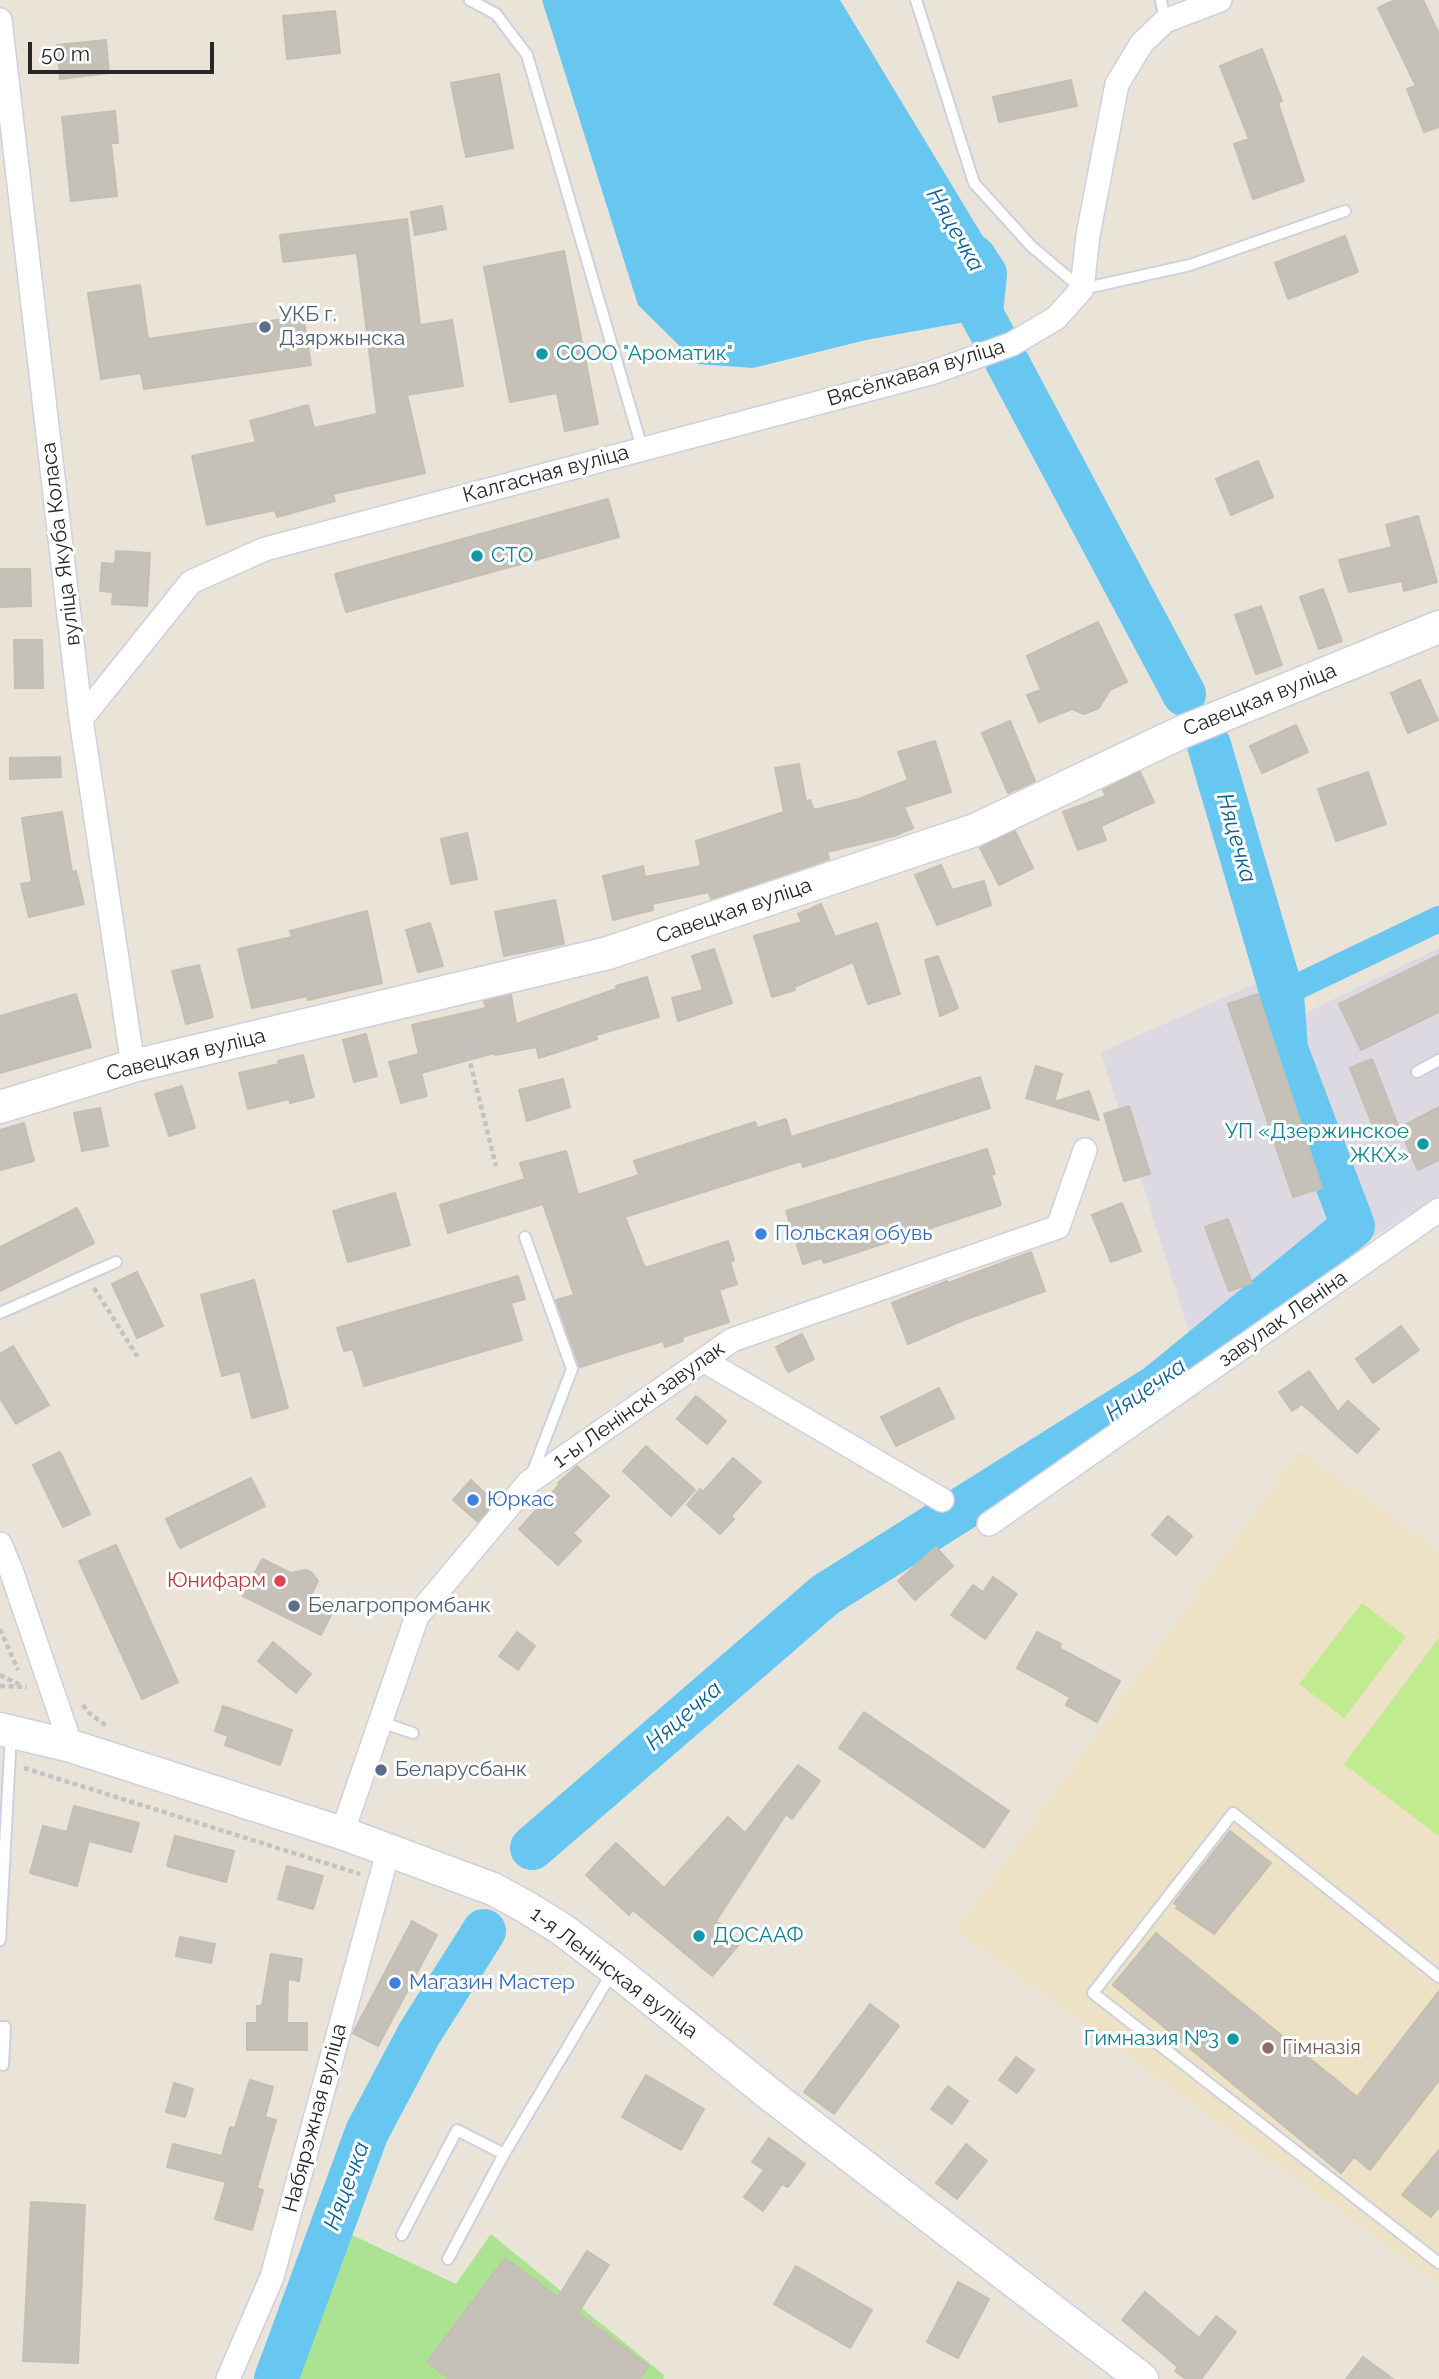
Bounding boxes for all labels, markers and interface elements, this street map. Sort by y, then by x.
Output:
scale bar [32,28,217,72]
text: 50 m [41,41,90,66]
water label: Няцечка [920,183,990,277]
place label: УКБ г. Дзяржынска [279,302,405,352]
marker: УКБ г. Дзяржынска [257,319,273,335]
street label: Вясёлкавая вуліца [824,334,1008,412]
place label: СООО "Ароматик" [556,341,733,367]
marker: СООО "Ароматик" [534,346,550,362]
street label: Калгасная вуліца [460,440,632,508]
street label: вуліца Якуба Коласа [36,441,86,647]
place label: СТО [491,543,533,569]
marker: СТО [469,548,485,564]
street label: Савецкая вуліца [1180,658,1340,742]
water label: Няцечка [1210,790,1262,886]
street label: Савецкая вуліца [653,873,815,949]
street label: Савецкая вуліца [104,1023,268,1087]
place label: УП «Дзержинское ЖКХ» [1225,1119,1409,1169]
marker: УП «Дзержинское ЖКХ» [1415,1136,1431,1152]
place label: Польская обувь [775,1221,933,1247]
marker: Польская обувь [753,1226,769,1242]
street label: завулак Леніна [1214,1265,1352,1373]
street label: 1-ы Ленінскі завулак [548,1336,730,1474]
water label: Няцечка [1100,1352,1192,1428]
place label: Юркас [487,1487,554,1513]
marker: Юркас [465,1492,481,1508]
place label: Юнифарм [167,1568,266,1594]
marker: Юнифарм [272,1573,288,1589]
place label: Белагропромбанк [308,1593,491,1619]
marker: Белагропромбанк [286,1598,302,1614]
water label: Няцечка [640,1675,728,1757]
place label: Беларусбанк [395,1757,527,1783]
marker: Беларусбанк [373,1762,389,1778]
street label: 1-я Ленінская вуліца [525,1902,703,2044]
place label: ДОСААФ [713,1923,804,1949]
marker: ДОСААФ [691,1928,707,1944]
place label: Магазин Мастер [409,1970,575,1996]
marker: Магазин Мастер [387,1975,403,1991]
street label: Набярэжная вуліца [278,2021,352,2215]
place label: Гимназия №3 [1084,2026,1219,2052]
marker: Гимназия №3 [1225,2031,1241,2047]
place label: Гімназія [1282,2035,1361,2061]
marker: Гімназія [1260,2040,1276,2056]
water label: Няцечка [318,2138,376,2234]

